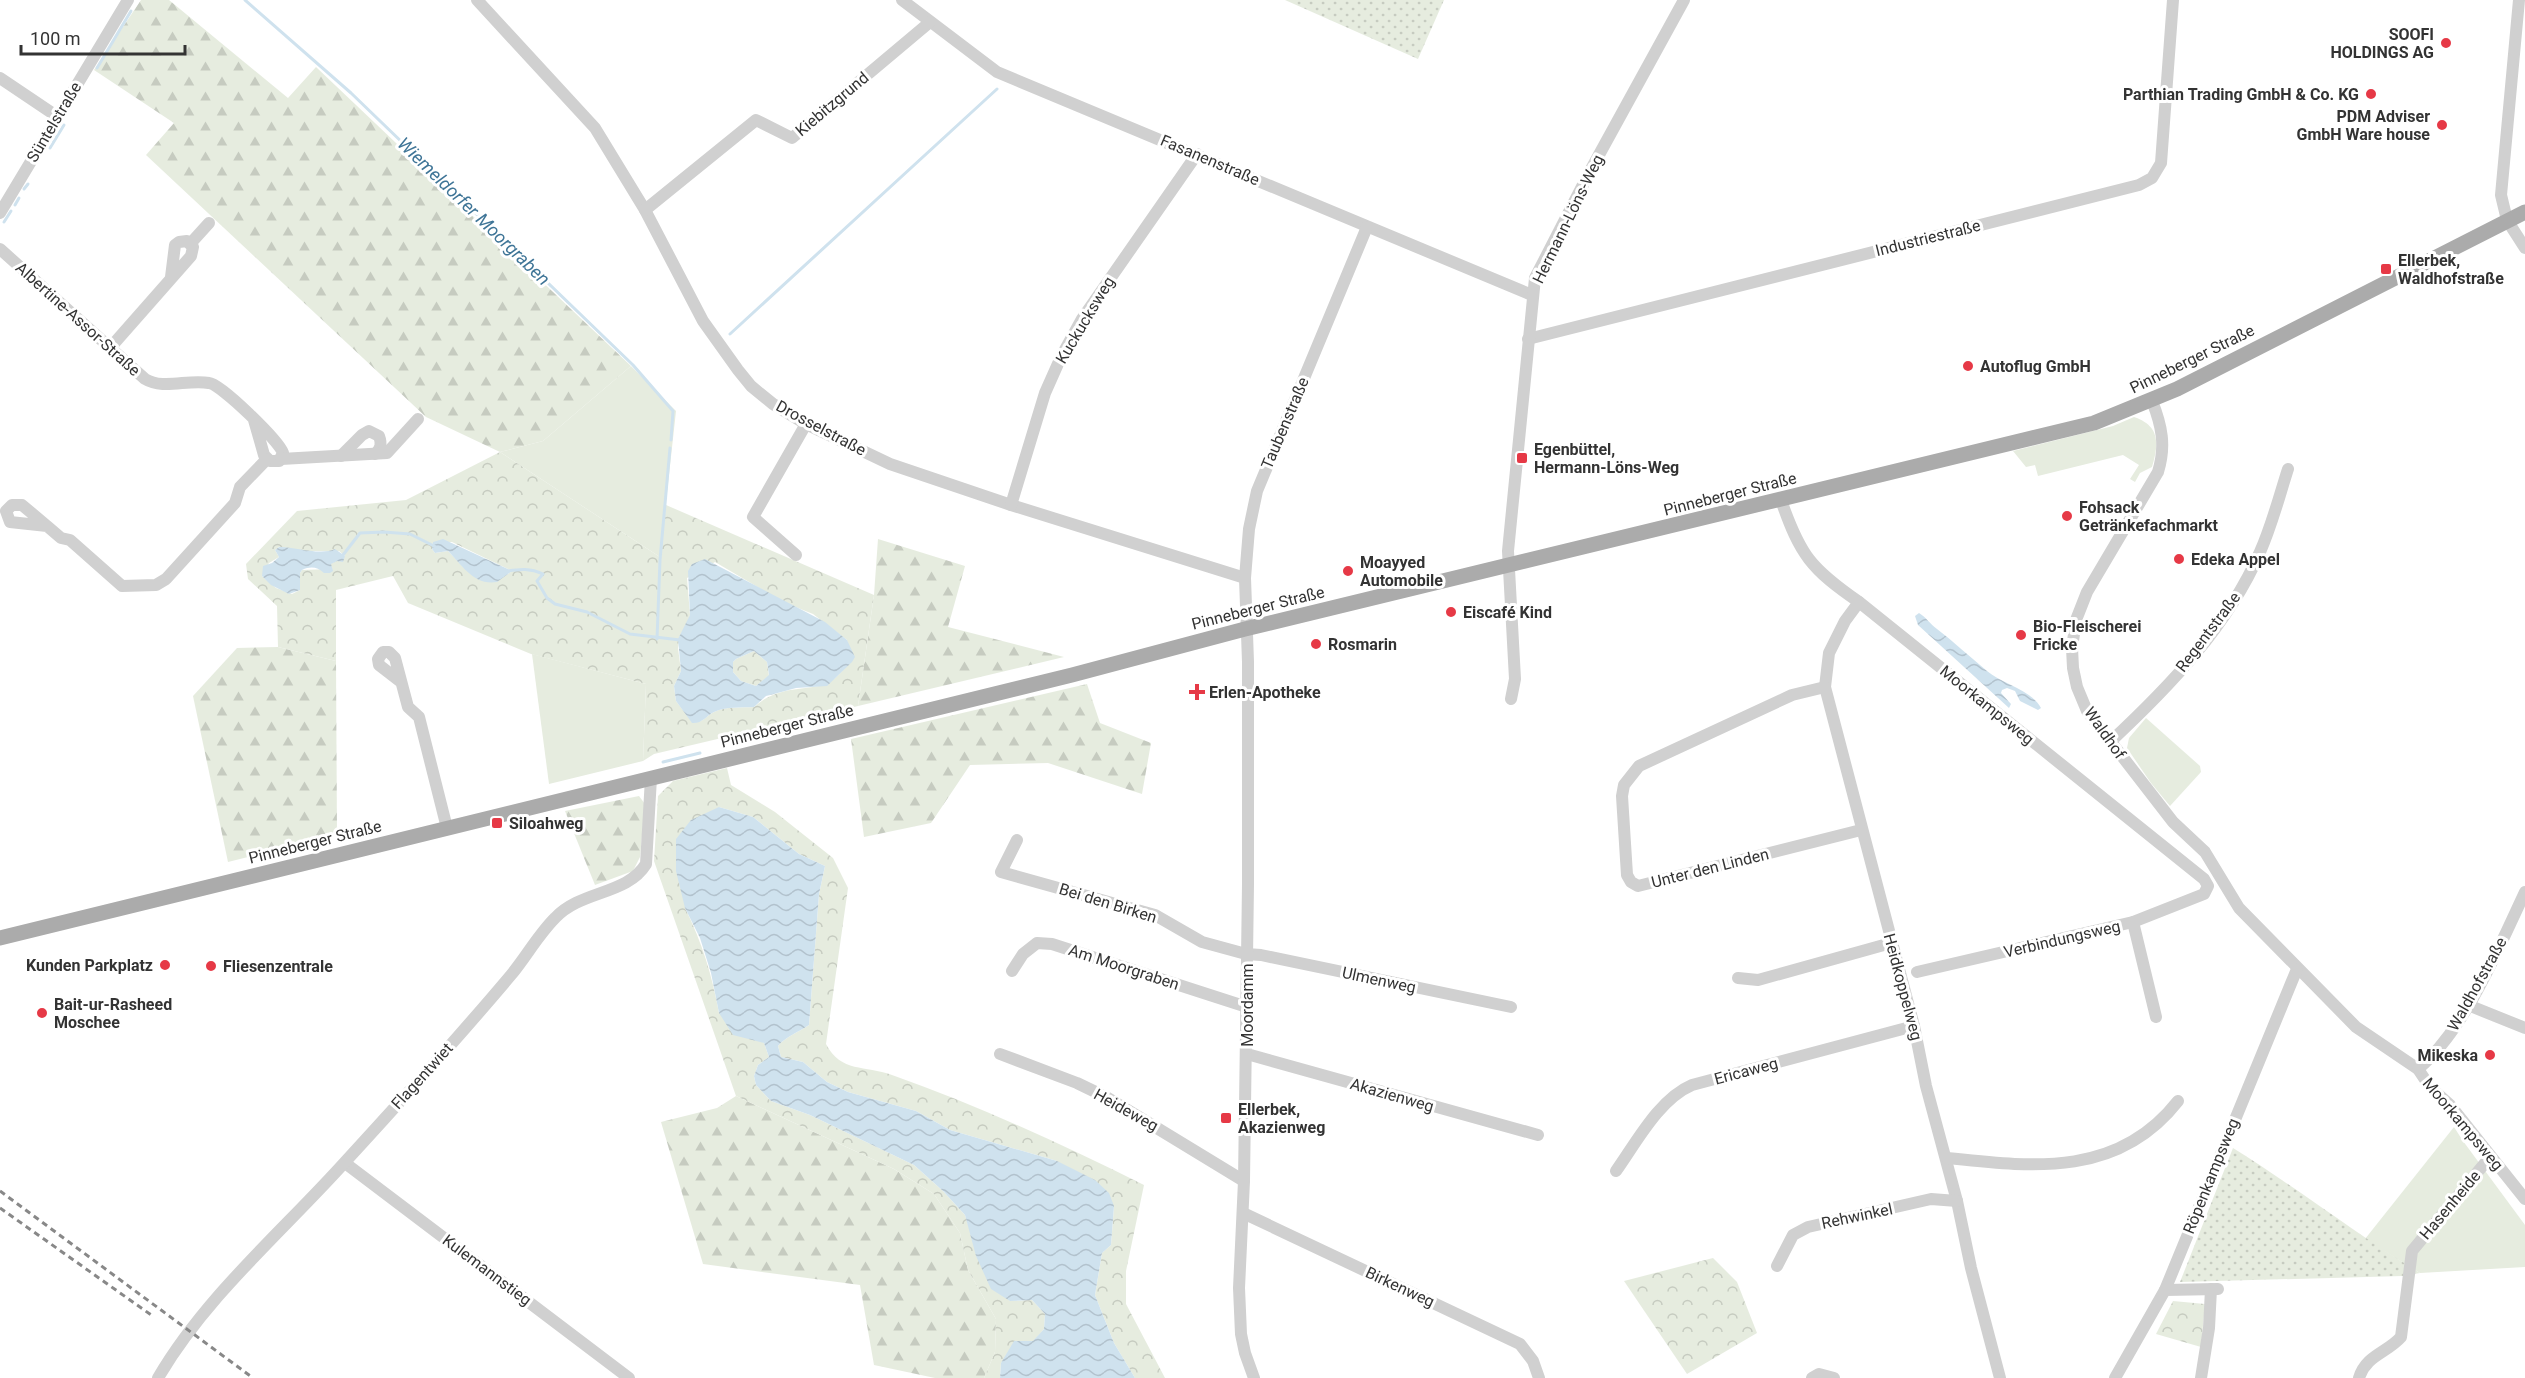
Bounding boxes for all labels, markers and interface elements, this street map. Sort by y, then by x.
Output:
scale bar [21,18,184,56]
place label: SOOFI HOLDINGS AG [2330,25,2434,62]
text: 100 m [30,28,81,49]
marker: SOOFI HOLDINGS AG [2439,36,2453,50]
street label: Kiebitzgrund [792,68,872,140]
street label: Süntelstraße [23,79,85,165]
place label: Parthian Trading GmbH & Co. KG [2123,85,2359,104]
marker: Parthian Trading GmbH & Co. KG [2364,87,2378,101]
place label: PDM Adviser GmbH Ware house [2297,107,2430,144]
marker: PDM Adviser GmbH Ware house [2435,118,2449,132]
street label: Fasanenstraße [1158,131,1262,189]
water label: Wiemeldorfer Moorgraben [393,133,555,289]
street label: Hermann-Löns-Weg [1529,152,1607,286]
street label: Industriestraße [1873,216,1983,260]
place label: Ellerbek, Waldhofstraße [2398,251,2504,288]
street label: Albertine-Assor-Straße [12,258,144,380]
marker: Ellerbek, Waldhofstraße [2379,262,2393,276]
street label: Kuckucksweg [1052,273,1118,367]
street label: Pinneberger Straße [2127,321,2257,397]
place label: Autoflug GmbH [1980,357,2091,376]
marker: Autoflug GmbH [1961,359,1975,373]
street label: Taubenstraße [1257,374,1313,472]
street label: Drosselstraße [773,396,869,460]
place label: Egenbüttel, Hermann-Löns-Weg [1534,440,1679,477]
marker: Egenbüttel, Hermann-Löns-Weg [1515,451,1529,465]
street label: Pinneberger Straße [1662,468,1798,520]
place label: Fohsack Getränkefachmarkt [2079,498,2219,535]
marker: Fohsack Getränkefachmarkt [2060,509,2074,523]
place label: Edeka Appel [2191,550,2280,569]
marker: Edeka Appel [2172,552,2186,566]
place label: Moayyed Automobile [1360,553,1443,590]
marker: Moayyed Automobile [1341,564,1355,578]
street label: Pinneberger Straße [1190,582,1326,634]
street label: Regentstraße [2172,588,2244,676]
place label: Eiscafé Kind [1463,603,1552,622]
marker: Eiscafé Kind [1444,605,1458,619]
place label: Bio-Fleischerei Fricke [2033,617,2141,654]
marker: Bio-Fleischerei Fricke [2014,628,2028,642]
place label: Rosmarin [1328,635,1397,654]
marker: Rosmarin [1309,637,1323,651]
street label: Moorkampsweg [1936,661,2038,749]
place label: Erlen-Apotheke [1209,683,1321,702]
marker: Erlen-Apotheke [1190,685,1204,699]
street label: Pinneberger Straße [719,700,855,752]
street label: Waldhof [2080,703,2130,763]
place label: Siloahweg [509,814,583,833]
street label: Pinneberger Straße [247,816,383,868]
marker: Siloahweg [490,816,504,830]
street label: Unter den Linden [1649,844,1771,892]
street label: Bei den Birken [1057,879,1159,927]
street label: Verbindungsweg [2002,916,2122,962]
street label: Heidkoppelweg [1880,931,1926,1043]
street label: Waldhofstraße [2443,934,2511,1034]
street label: Am Moorgraben [1066,940,1182,994]
place label: Kunden Parkplatz [26,956,153,975]
place label: Fliesenzentrale [223,957,333,976]
marker: Kunden Parkplatz [158,958,172,972]
marker: Fliesenzentrale [204,959,218,973]
street label: Moordamm [1238,963,1257,1047]
street label: Ulmenweg [1340,963,1418,997]
place label: Bait-ur-Rasheed Moschee [54,995,172,1032]
marker: Bait-ur-Rasheed Moschee [35,1006,49,1020]
street label: Flagentwiet [387,1039,457,1113]
place label: Mikeska [2417,1046,2478,1065]
marker: Mikeska [2483,1048,2497,1062]
street label: Ericaweg [1712,1053,1780,1089]
street label: Akazienweg [1348,1074,1436,1116]
street label: Moorkampsweg [2419,1074,2507,1174]
street label: Heideweg [1090,1085,1162,1135]
place label: Ellerbek, Akazienweg [1238,1100,1325,1137]
marker: Ellerbek, Akazienweg [1219,1111,1233,1125]
street label: Röpenkampsweg [2179,1115,2243,1237]
street label: Hasenheide [2416,1167,2484,1243]
street label: Rehwinkel [1820,1199,1894,1233]
street label: Kulemannstieg [439,1230,535,1310]
street label: Birkenweg [1362,1263,1438,1311]

